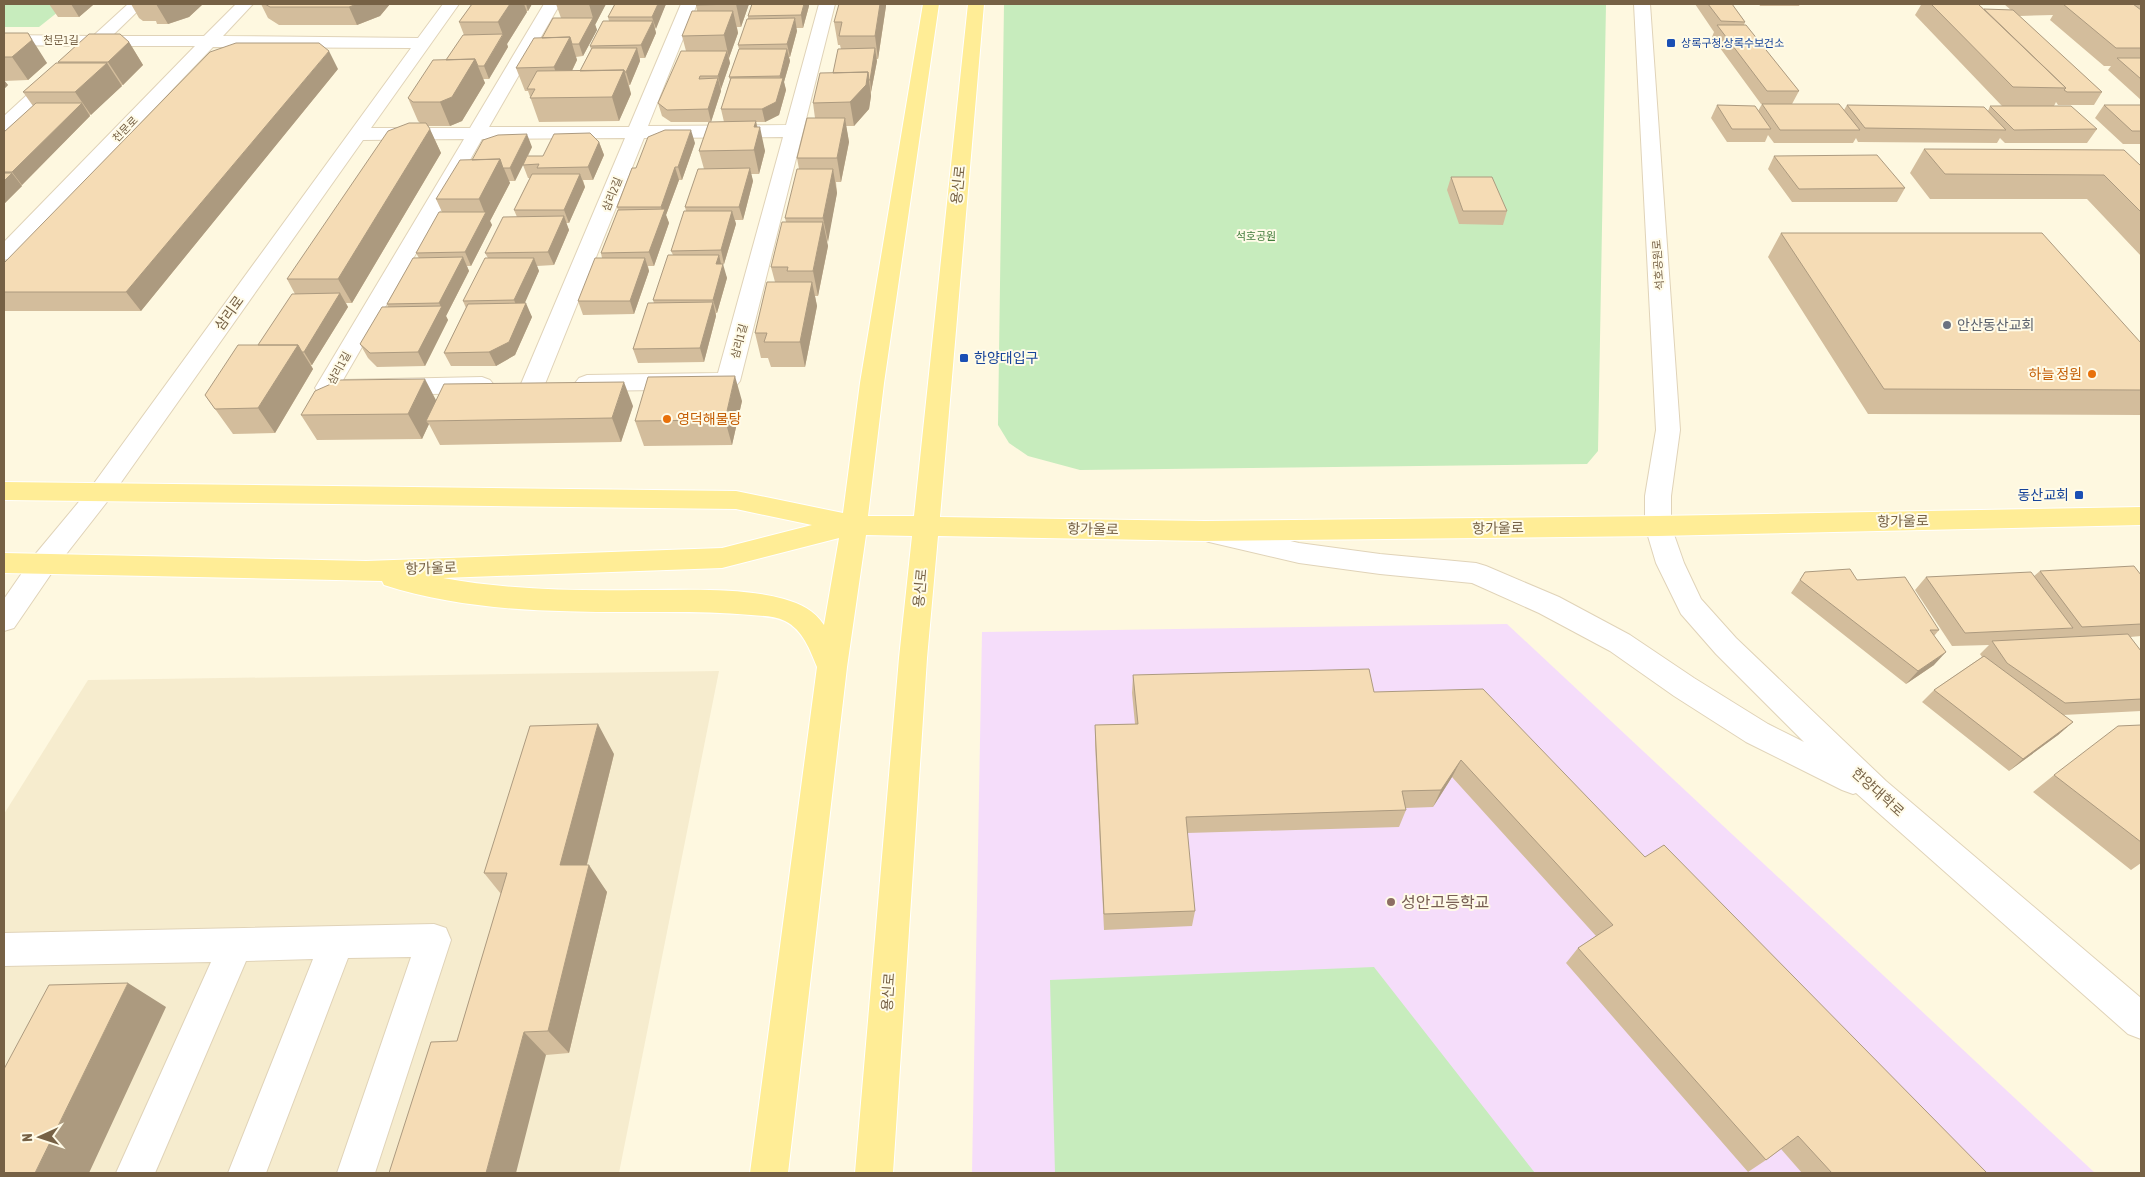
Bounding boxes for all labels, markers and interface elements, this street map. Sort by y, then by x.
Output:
street label: 천문1길 [43,34,79,46]
marker: 상록구청.상록수보건소 [1665,37,1677,49]
place label: 상록구청.상록수보건소 [1681,37,1784,49]
street label: 천문로 [110,114,140,144]
street label: 용신로 [948,165,968,205]
street label: 삼리2길 [600,175,624,213]
park label: 석호공원 [1236,230,1276,242]
street label: 석호공원로 [1650,239,1666,291]
street label: 삼리로 [211,293,247,333]
place label: 안산동산교회 [1957,317,2034,333]
marker: 안산동산교회 [1941,319,1953,331]
street label: 삼리1길 [729,322,749,360]
street label: 삼리1길 [325,350,353,386]
place label: 한양대입구 [974,350,1039,366]
marker: 한양대입구 [958,352,970,364]
place label: 하늘 정원 [2029,366,2082,382]
marker: 하늘 정원 [2086,368,2098,380]
place label: 영덕해물탕 [677,411,742,427]
marker: 영덕해물탕 [661,413,673,425]
place label: 동산교회 [2017,487,2069,503]
marker: 동산교회 [2073,489,2085,501]
street label: 항가울로 [1877,513,1929,529]
street label: 항가울로 [1472,520,1524,536]
street label: 항가울로 [1067,521,1119,537]
street label: 항가울로 [405,559,457,577]
street label: 용신로 [910,568,930,608]
street label: 한양대학로 [1849,765,1907,820]
place label: 성안고등학교 [1401,893,1489,911]
marker: 성안고등학교 [1385,896,1397,908]
street label: 용신로 [879,972,897,1012]
north arrow [15,1112,65,1162]
text: N [19,1133,35,1142]

